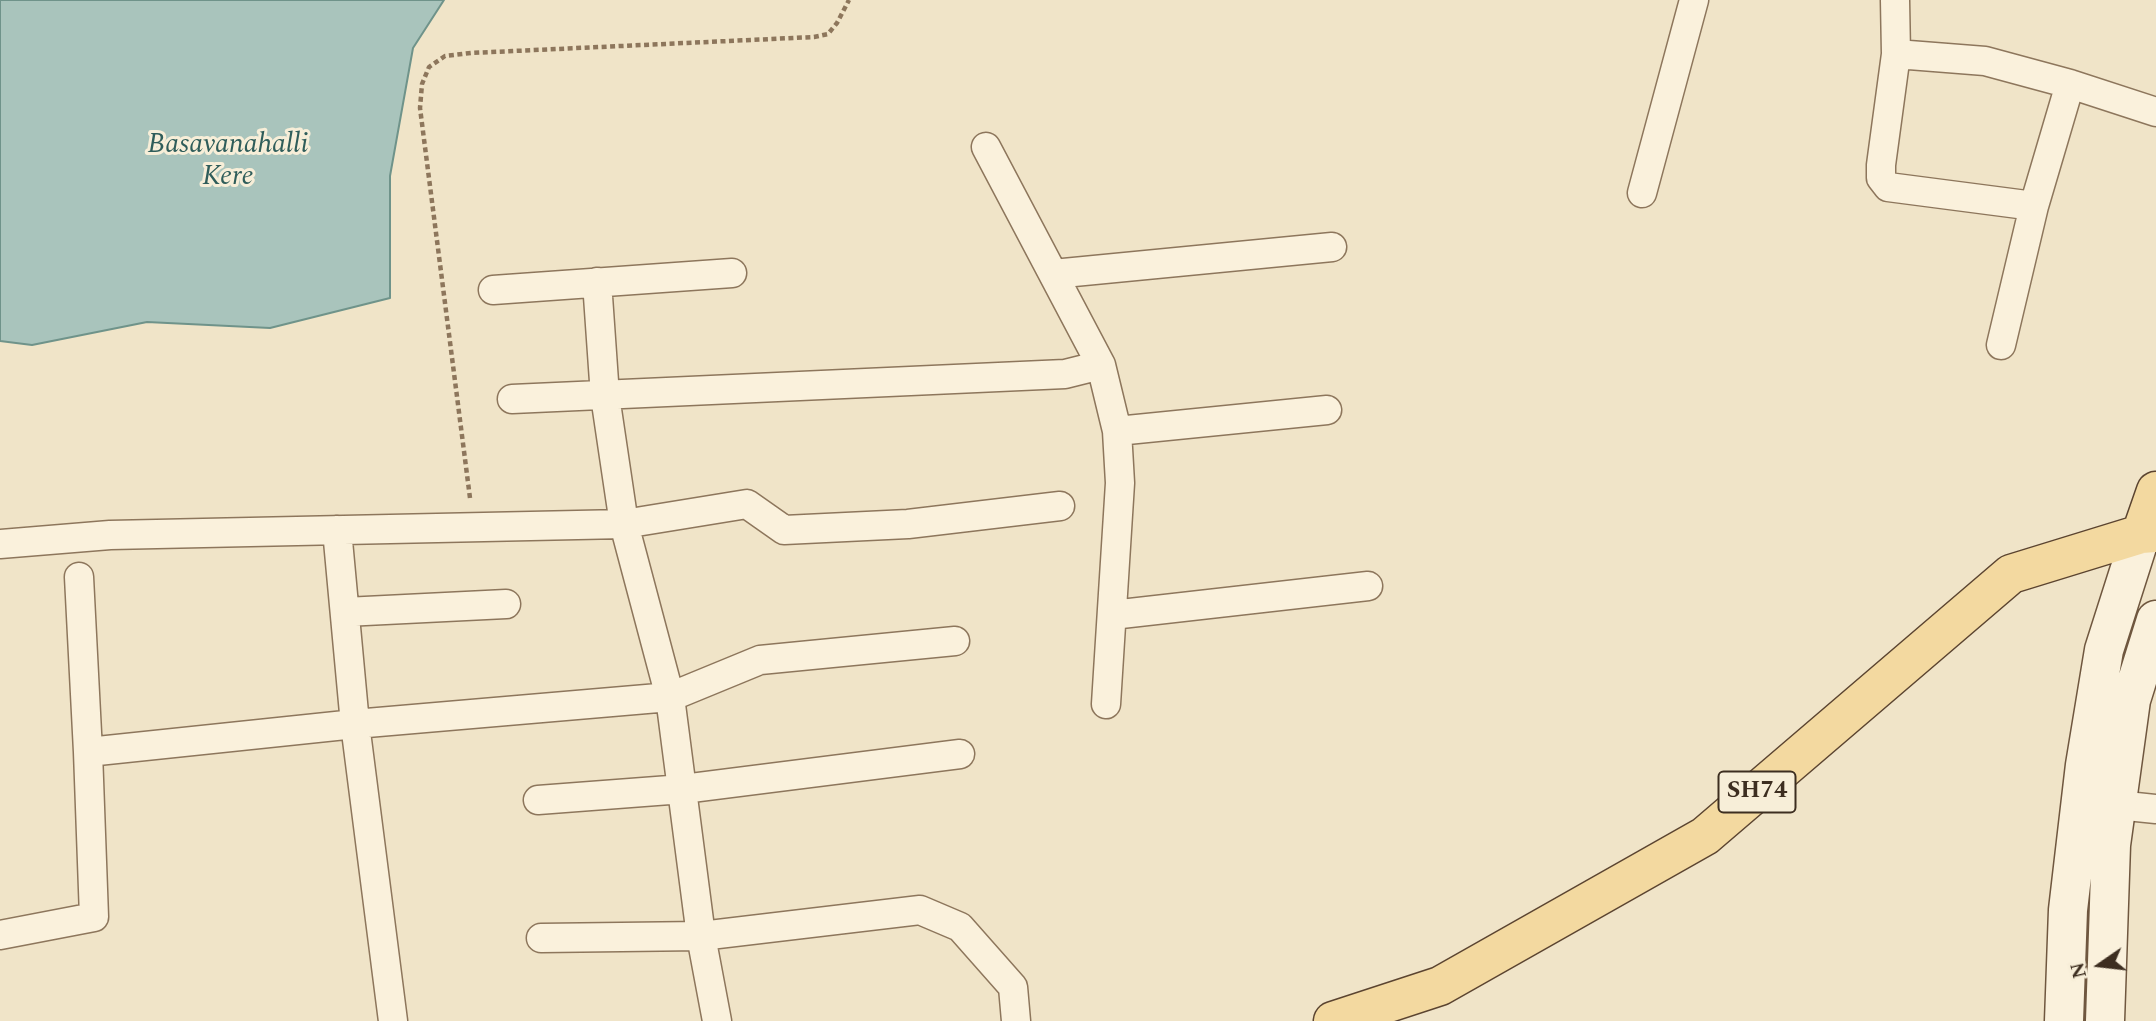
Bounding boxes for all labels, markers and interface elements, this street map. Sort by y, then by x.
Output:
water label: Basavanahalli Kere [147,130,309,196]
road number: SH74 [1718,772,1796,812]
north arrow [2065,930,2135,1000]
text: N [2063,959,2095,981]

